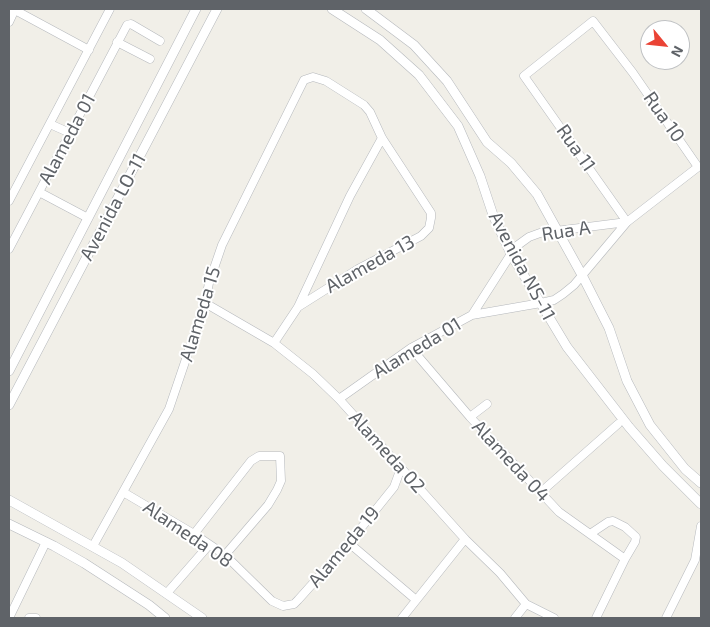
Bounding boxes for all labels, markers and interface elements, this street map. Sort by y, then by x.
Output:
north arrow [640,20,690,70]
text: N [668,43,688,60]
street label: Rua 10 [639,87,689,147]
street label: Alameda 01 [34,90,100,188]
street label: Rua 11 [552,120,600,176]
street label: Avenida LO-11 [75,150,151,264]
street label: Avenida NS-11 [484,208,560,324]
street label: Rua A [540,216,592,246]
street label: Alameda 13 [321,230,419,298]
street label: Alameda 15 [175,264,225,364]
street label: Alameda 01 [369,313,465,383]
street label: Alameda 02 [344,406,430,498]
street label: Alameda 04 [467,415,555,507]
street label: Alameda 08 [139,496,237,572]
street label: Alameda 19 [304,502,384,592]

